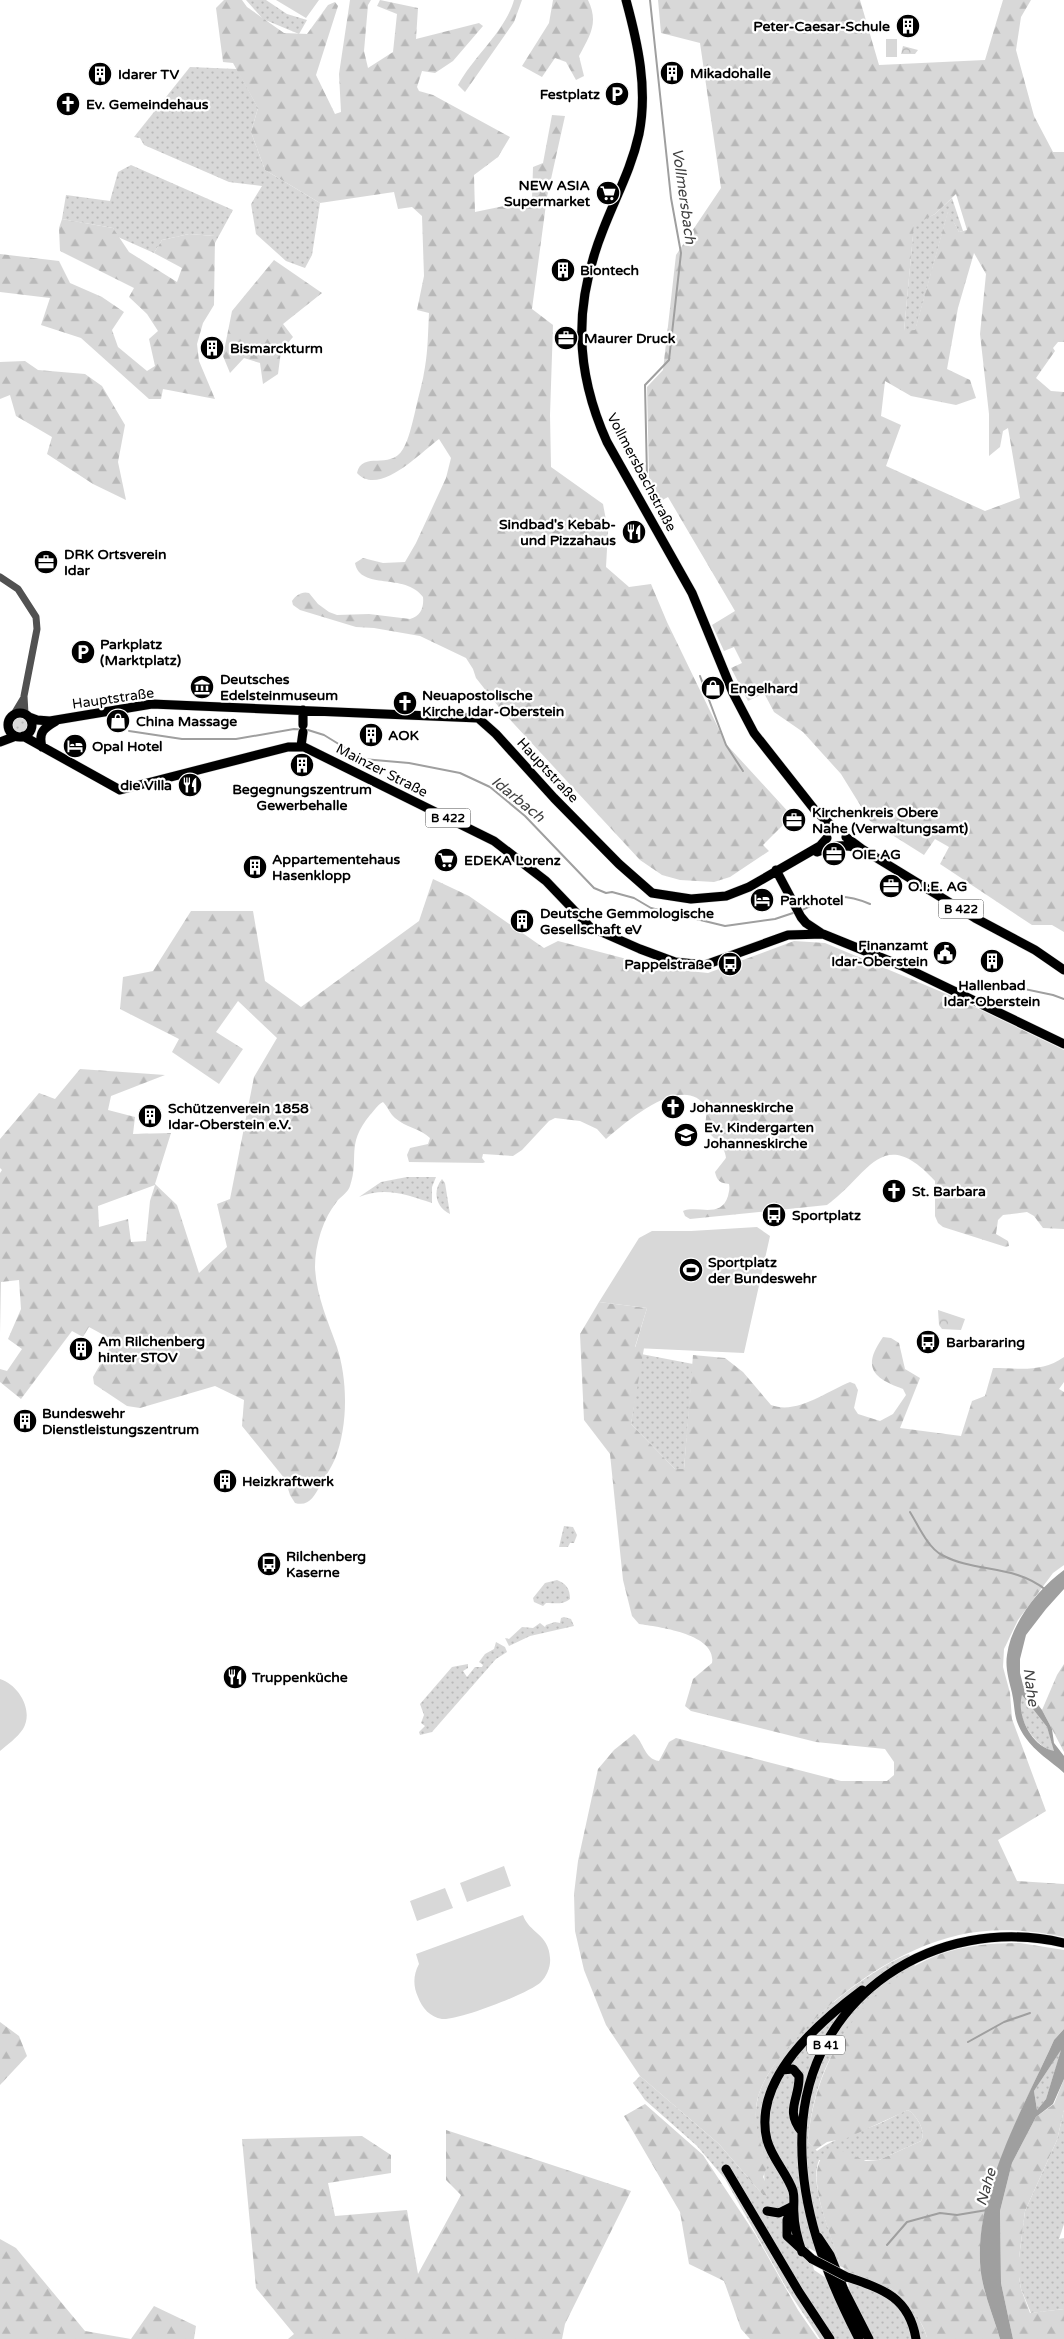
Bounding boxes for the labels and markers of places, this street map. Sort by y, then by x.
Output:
building icon: Peter-Caesar-Schule [895,13,921,39]
place label: Peter-Caesar-Schule [753,18,890,35]
building icon: Mikadohalle [659,60,685,86]
building icon: Idarer TV [87,61,113,87]
place label: Mikadohalle [690,65,771,82]
place label: Idarer TV [118,66,180,83]
parking icon: Festplatz [604,81,630,107]
place label: Festplatz [540,86,600,103]
church icon: Ev. Gemeindehaus [55,91,81,117]
place label: Ev. Gemeindehaus [86,96,209,113]
place label: NEW ASIA Supermarket [504,177,591,210]
supermarket icon: NEW ASIA Supermarket [595,180,621,206]
building icon: Biontech [550,257,576,283]
place label: Biontech [580,262,639,279]
office icon: Maurer Druck [553,325,579,351]
place label: Maurer Druck [584,330,676,347]
building icon: Bismarckturm [199,335,225,361]
place label: Bismarckturm [230,340,323,357]
place label: Sindbad's Kebab- und Pizzahaus [499,516,616,549]
restaurant icon: Sindbad's Kebab- und Pizzahaus [621,519,647,545]
place label: DRK Ortsverein Idar [64,546,166,579]
office icon: DRK Ortsverein Idar [33,549,59,575]
place label: Parkplatz (Marktplatz) [100,636,181,669]
parking icon: Parkplatz (Marktplatz) [70,639,96,665]
place label: Deutsches Edelsteinmuseum [220,671,338,704]
museum icon: Deutsches Edelsteinmuseum [189,674,215,700]
shop icon: Engelhard [700,675,726,701]
place label: Engelhard [730,680,798,697]
place label: Neuapostolische Kirche Idar-Oberstein [422,687,564,720]
church icon: Neuapostolische Kirche Idar-Oberstein [392,690,418,716]
shop icon: China Massage [105,708,131,734]
place label: China Massage [136,713,237,730]
building icon: AOK [358,722,384,748]
place label: AOK [388,727,420,744]
hotel icon: Opal Hotel [62,733,88,759]
place label: Opal Hotel [92,738,163,755]
building icon: Begegnungszentrum Gewerbehalle [289,752,315,778]
restaurant icon: die Villa [177,772,203,798]
place label: die Villa [120,777,172,794]
place label: Begegnungszentrum Gewerbehalle [232,781,372,814]
place label: Kirchenkreis Obere Nahe (Verwaltungsamt) [812,804,968,837]
office icon: Kirchenkreis Obere Nahe (Verwaltungsamt) [781,807,807,833]
office icon: OIE AG [821,841,847,867]
place label: OIE AG [852,846,901,863]
supermarket icon: EDEKA Lorenz [433,847,459,873]
place label: Appartementehaus Hasenklopp [272,851,401,884]
place label: EDEKA Lorenz [464,852,561,869]
building icon: Appartementehaus Hasenklopp [242,854,268,880]
office icon: O.I.E. AG [878,873,904,899]
place label: O.I.E. AG [908,878,967,895]
hotel icon: Parkhotel [749,887,775,913]
place label: Parkhotel [780,892,844,909]
place label: Deutsche Gemmologische Gesellschaft eV [540,905,714,938]
building icon: Deutsche Gemmologische Gesellschaft eV [509,908,535,934]
place label: Finanzamt Idar-Oberstein [831,937,929,970]
public building icon: Finanzamt Idar-Oberstein [932,940,958,966]
building icon: Hallenbad Idar-Oberstein [979,948,1005,974]
bus stop icon: Pappelstraße [717,951,743,977]
place label: Pappelstraße [624,956,712,973]
place label: Hallenbad Idar-Oberstein [944,977,1040,1010]
church icon: Johanneskirche [660,1094,686,1120]
place label: Johanneskirche [689,1099,793,1116]
place label: Schützenverein 1858 Idar-Oberstein e.V. [168,1100,309,1133]
building icon: Schützenverein 1858 Idar-Oberstein e.V. [137,1103,163,1129]
place label: Ev. Kindergarten Johanneskirche [703,1119,814,1152]
school or university icon: Ev. Kindergarten Johanneskirche [673,1122,699,1148]
church icon: St. Barbara [881,1178,907,1204]
place label: St. Barbara [912,1183,986,1200]
bus stop icon: Sportplatz [761,1202,787,1228]
place label: Sportplatz [792,1207,861,1224]
place label: Sportplatz der Bundeswehr [708,1254,817,1287]
sports icon: Sportplatz der Bundeswehr [678,1257,704,1283]
bus stop icon: Barbararing [915,1329,941,1355]
place label: Am Rilchenberg hinter STOV [98,1333,205,1366]
place label: Barbararing [946,1334,1025,1351]
building icon: Am Rilchenberg hinter STOV [68,1336,94,1362]
place label: Bundeswehr Dienstleistungszentrum [42,1405,199,1438]
building icon: Bundeswehr Dienstleistungszentrum [12,1408,38,1434]
building icon: Heizkraftwerk [212,1468,238,1494]
place label: Heizkraftwerk [242,1473,334,1490]
place label: Rilchenberg Kaserne [286,1548,366,1581]
bus stop icon: Rilchenberg Kaserne [256,1551,282,1577]
restaurant icon: Truppenküche [222,1664,248,1690]
place label: Truppenküche [251,1669,348,1686]

